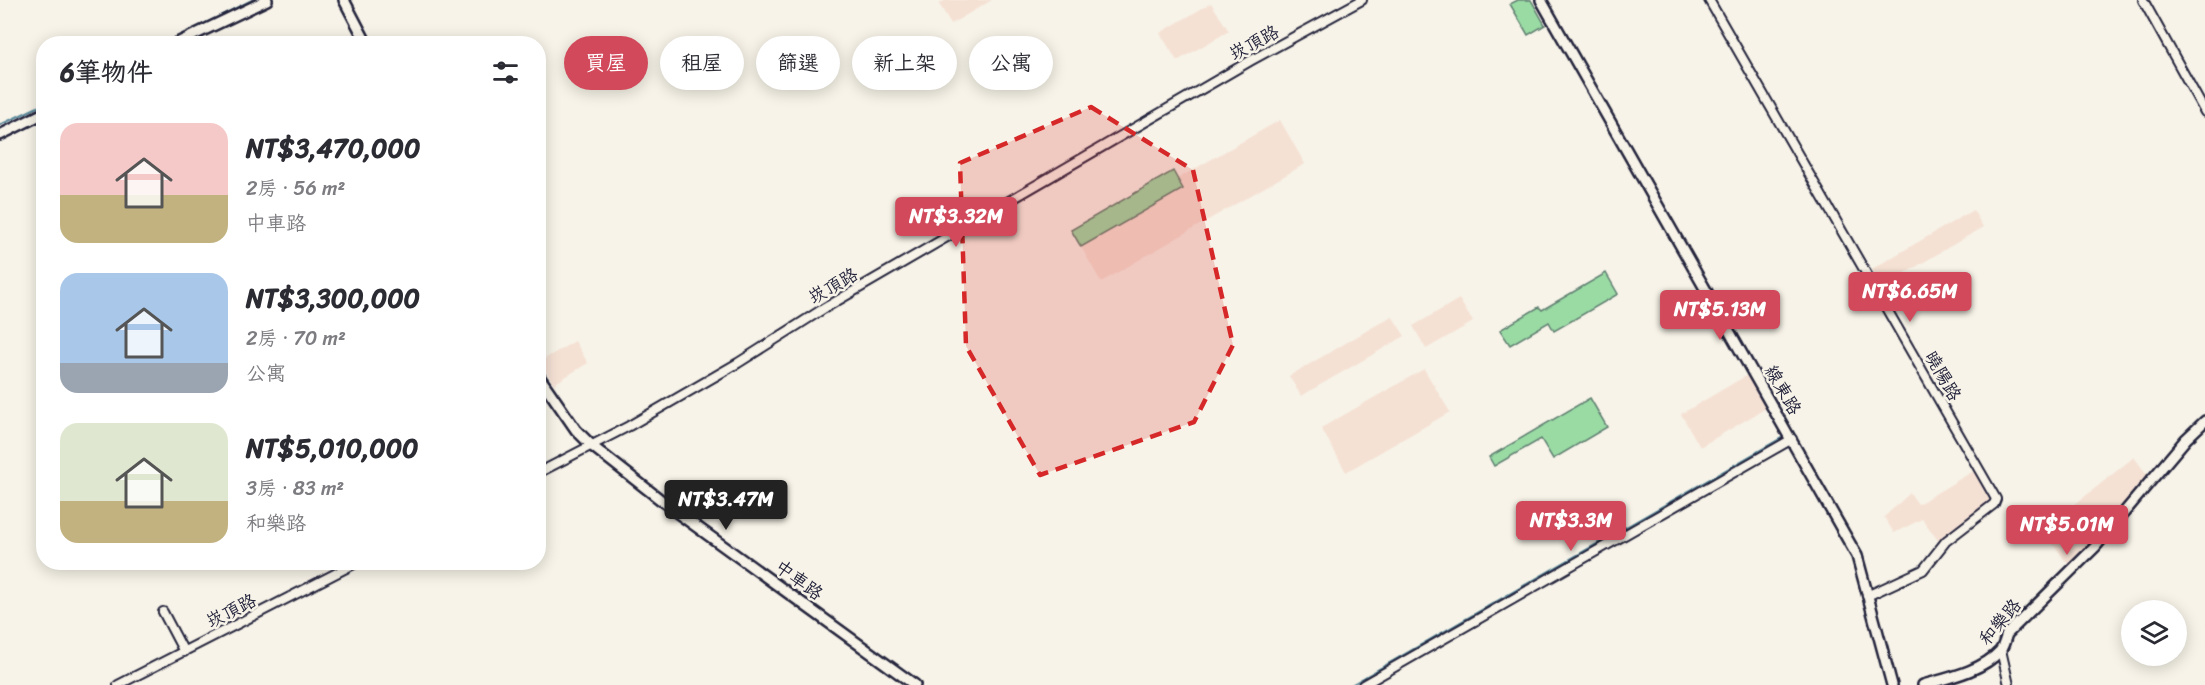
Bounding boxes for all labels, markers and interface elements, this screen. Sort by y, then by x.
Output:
street label: 崁頂路 [1223,16,1285,70]
chip: 買屋 [564,36,648,90]
chip: 租屋 [660,36,744,90]
chip: 篩選 [756,36,840,90]
chip: 新上架 [852,36,957,90]
chip: 公寓 [969,36,1053,90]
text: 6筆物件 [60,49,153,95]
icon: filters [489,56,522,89]
text: NT$3,470,000 [246,125,420,171]
icon: home [108,147,180,219]
text: 2房 · 56 m² [246,171,345,206]
pin: NT$3.32M [894,197,1018,248]
text: NT$3.32M [909,199,1003,234]
text: 中車路 [246,206,306,241]
street label: 崁頂路 [802,259,864,313]
pin: NT$6.65M [1848,272,1972,323]
text: NT$6.65M [1862,274,1958,309]
text: NT$3,300,000 [246,275,420,321]
pin: NT$5.13M [1658,290,1782,341]
text: NT$5.13M [1674,292,1766,327]
icon: home [108,297,180,369]
text: 2房 · 70 m² [246,321,346,356]
street label: 曉陽路 [1916,345,1970,407]
text: 公寓 [246,356,286,391]
street label: 線東路 [1756,359,1810,421]
text: NT$5,010,000 [246,425,419,471]
icon: home [108,447,180,519]
text: 3房 · 83 m² [246,471,344,506]
pin: NT$3.47M [664,480,788,531]
text: NT$3.47M [678,482,774,517]
pin: NT$3.3M [1516,501,1626,552]
text: NT$3.3M [1530,503,1612,538]
pin: NT$5.01M [2005,505,2129,556]
text: 和樂路 [246,506,306,541]
text: NT$5.01M [2020,507,2114,542]
street label: 中車路 [768,551,830,609]
street label: 崁頂路 [200,584,262,638]
street label: 和樂路 [1970,591,2030,653]
map controls [2121,600,2187,666]
button: layers [2121,600,2187,666]

